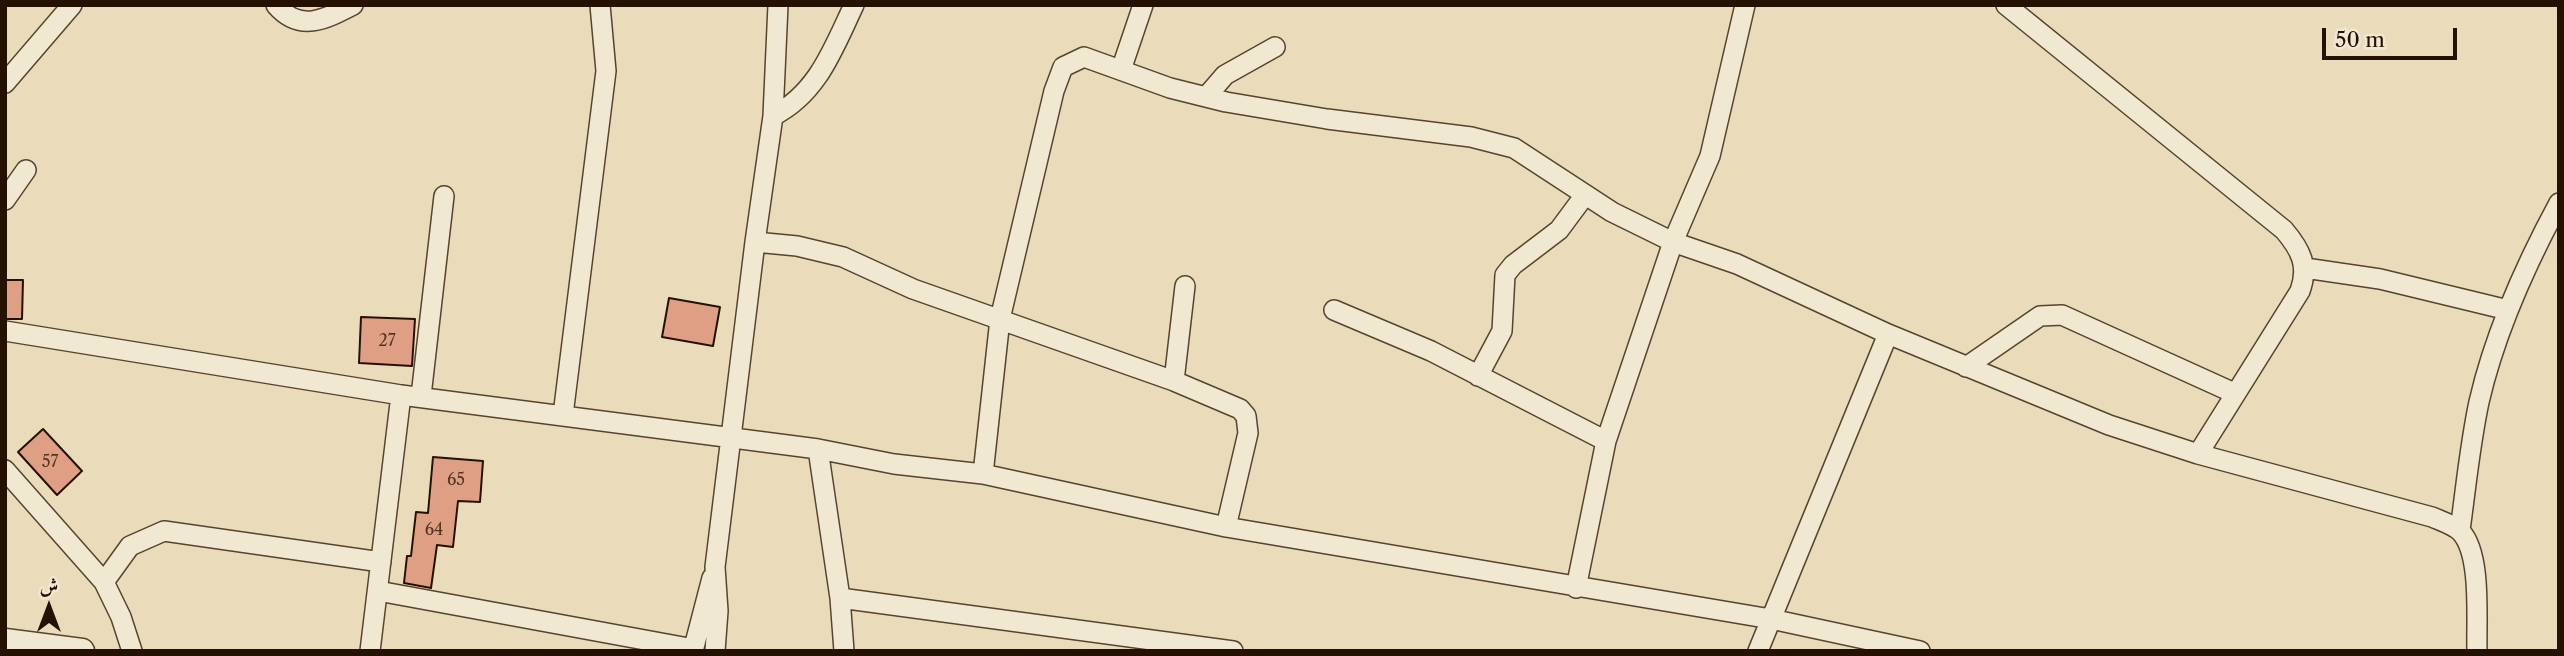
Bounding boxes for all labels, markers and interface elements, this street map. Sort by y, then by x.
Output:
scale bar [2326,14,2461,58]
text: 50 m [2335,27,2385,52]
house number: 27 [378,331,396,351]
house number: 57 [42,452,58,472]
house number: 65 [447,470,465,490]
house number: 64 [425,520,443,540]
north arrow [14,572,84,642]
text: ش [40,574,58,597]

